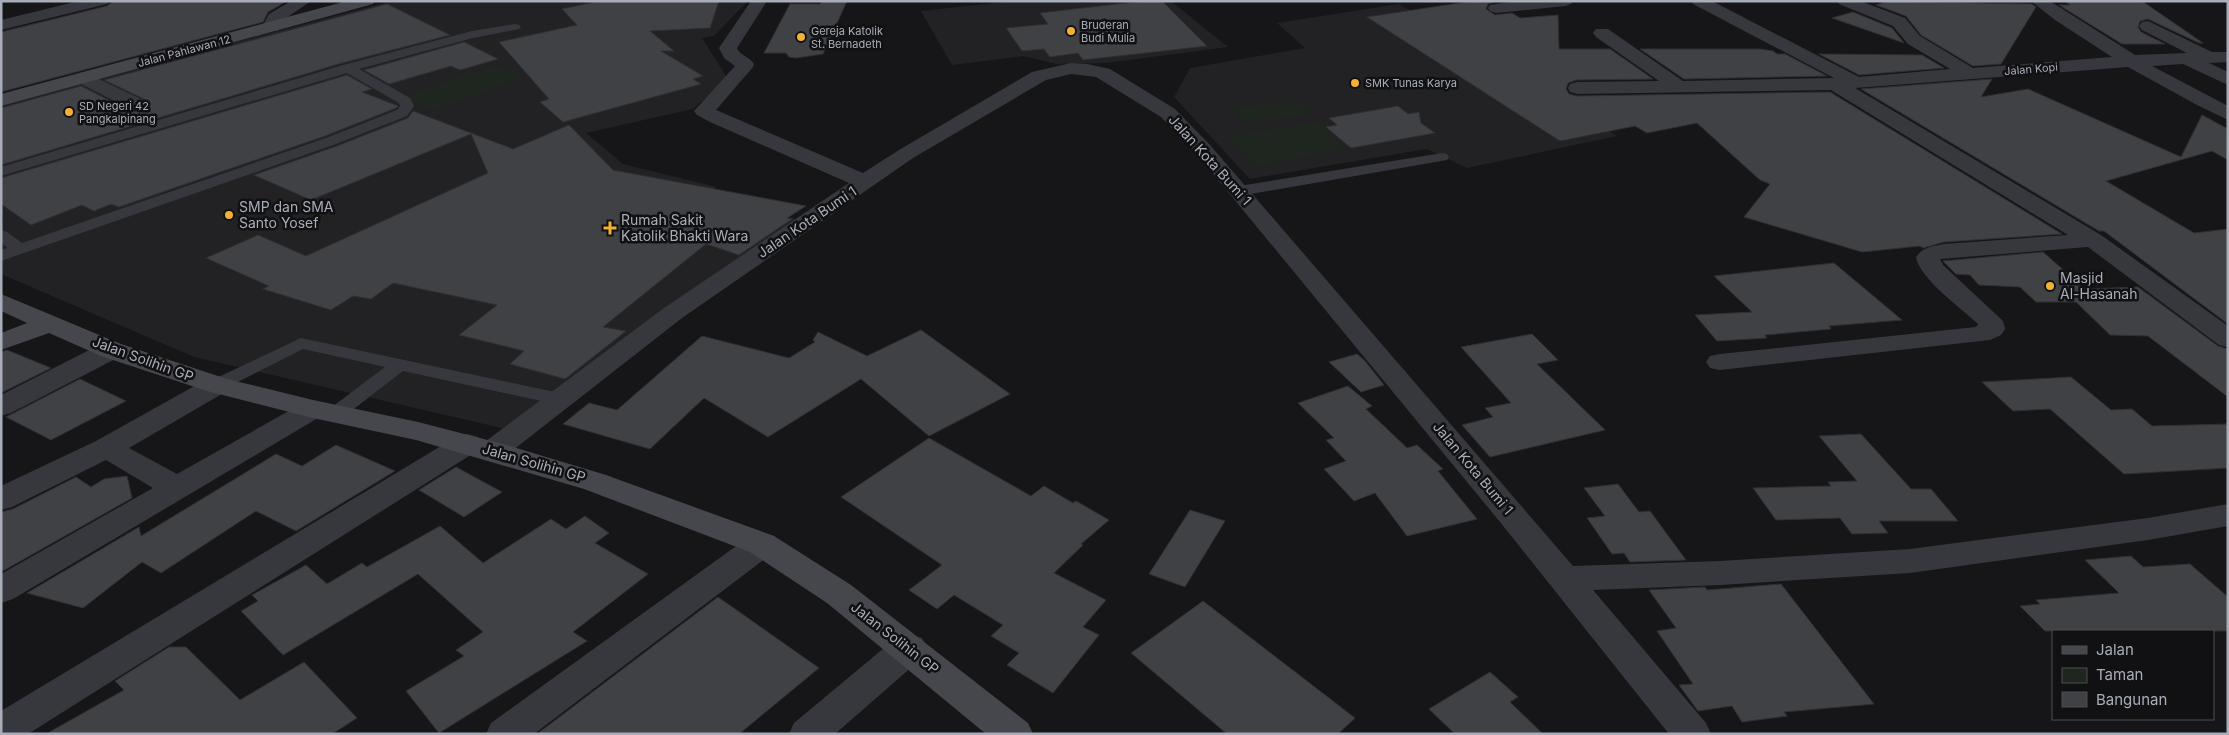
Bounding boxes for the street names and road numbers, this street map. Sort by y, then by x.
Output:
street label: Jalan Pahlawan 12 [136,32,232,70]
street label: Jalan Kopi [2004,60,2058,78]
street label: Jalan Kota Bumi 1 [1165,111,1255,208]
street label: Jalan Kota Bumi 1 [754,182,859,261]
street label: Jalan Solihin GP [90,332,196,385]
street label: Jalan Kota Bumi 1 [1430,418,1517,517]
street label: Jalan Solihin GP [480,440,588,485]
street label: Jalan Solihin GP [848,598,943,677]

